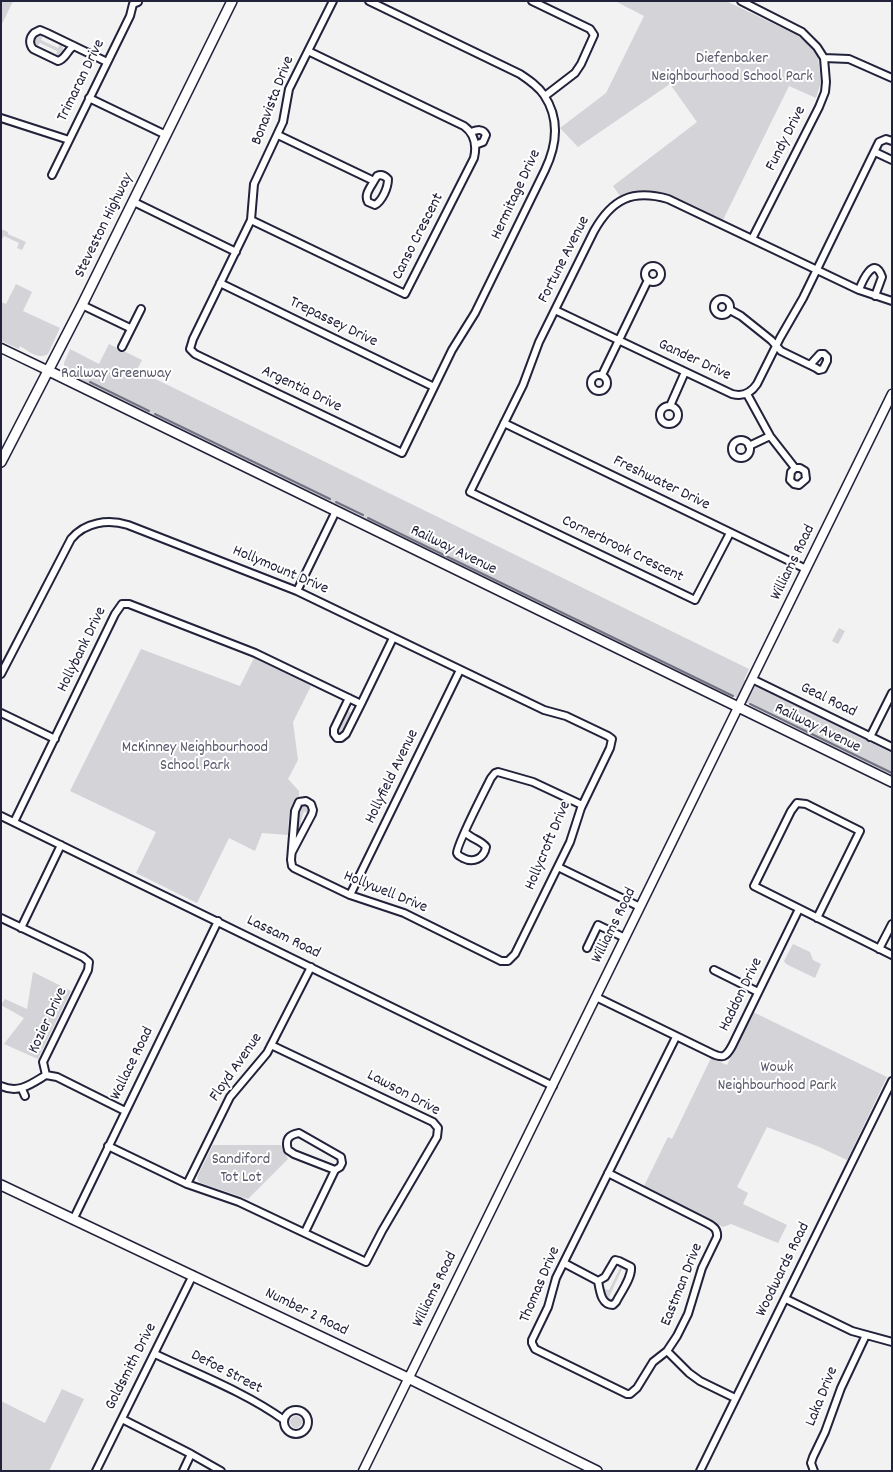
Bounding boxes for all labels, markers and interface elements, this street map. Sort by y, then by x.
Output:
street label: Trimaran Drive [54,37,110,125]
park label: Diefenbaker Neighbourhood School Park [651,50,813,88]
street label: Bonavista Drive [248,54,300,148]
street label: Fundy Drive [763,103,811,175]
street label: Hermitage Drive [488,147,546,243]
street label: Steveston Highway [71,170,139,282]
street label: Canso Crescent [389,190,449,284]
street label: Fortune Avenue [535,213,595,307]
street label: Trepassey Drive [286,293,380,353]
street label: Gander Drive [655,336,733,386]
street label: Argentia Drive [258,362,344,418]
park label: Railway Greenway [61,365,171,385]
street label: Freshwater Drive [609,452,713,516]
street label: Cornerbrook Crescent [558,512,686,588]
street label: Railway Avenue [407,522,499,580]
street label: Williams Road [768,522,820,604]
street label: Hollymount Drive [229,542,331,600]
street label: Hollybank Drive [54,604,112,696]
street label: Geal Road [797,679,859,723]
street label: Railway Avenue [771,700,863,758]
street label: Hollyfield Avenue [362,727,424,827]
park label: McKinney Neighbourhood School Park [122,739,268,777]
street label: Hollycroft Drive [522,799,576,893]
street label: Hollywell Drive [340,867,430,919]
street label: Williams Road [589,885,641,967]
street label: Lassam Road [243,912,323,964]
street label: Haddon Drive [716,955,768,1035]
street label: Kozier Drive [25,985,73,1057]
street label: Wallace Road [107,1024,159,1104]
street label: Floyd Avenue [206,1030,268,1106]
park label: Wowk Neighbourhood Park [717,1059,837,1097]
street label: Lawson Drive [363,1067,443,1121]
park label: Sandiford Tot Lot [212,1151,270,1189]
street label: Woodwards Road [753,1220,815,1320]
street label: Eastman Drive [658,1241,708,1329]
street label: Thomas Drive [516,1244,566,1326]
street label: Williams Road [410,1249,462,1331]
street label: Number 2 Road [261,1285,351,1341]
street label: Goldsmith Drive [102,1320,162,1414]
street label: Defoe Street [187,1347,265,1399]
street label: Laka Drive [802,1364,844,1430]

